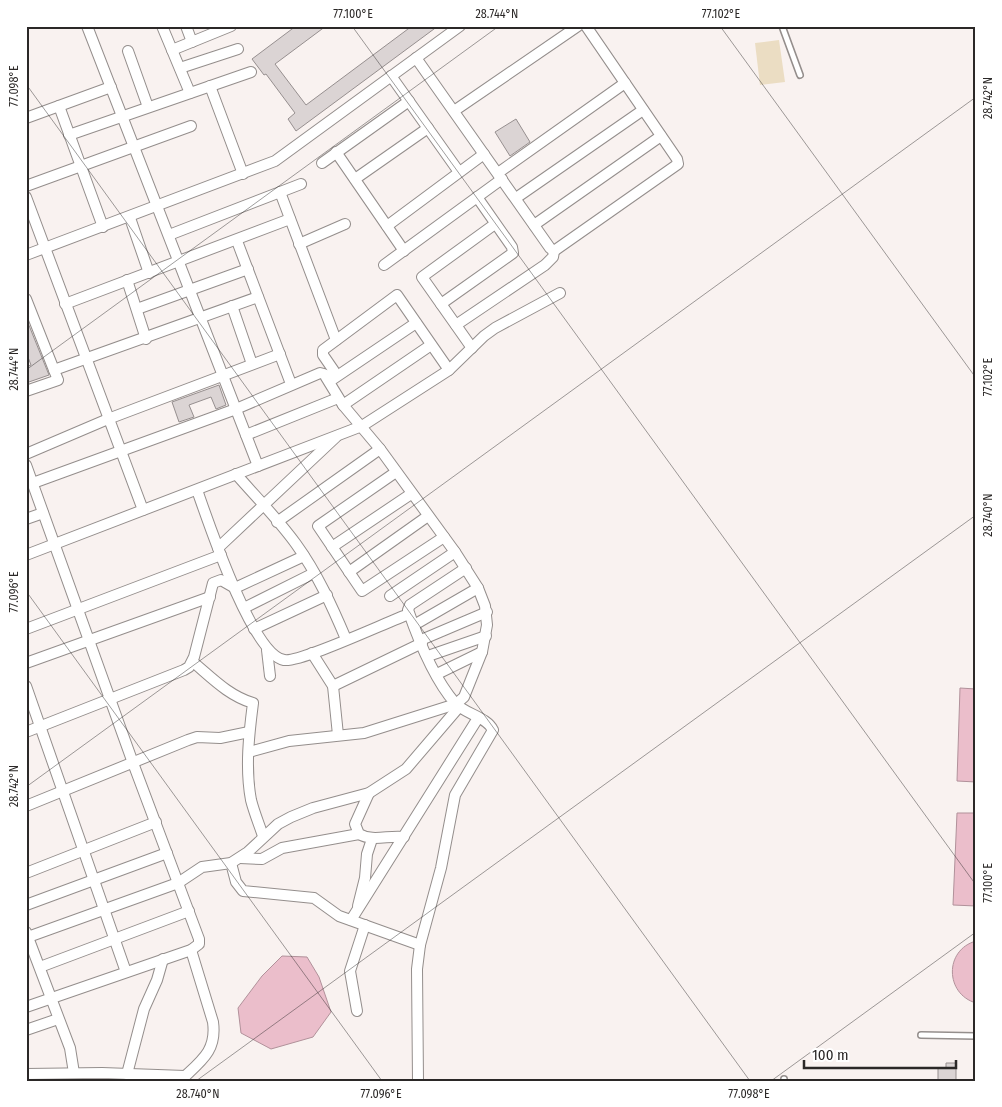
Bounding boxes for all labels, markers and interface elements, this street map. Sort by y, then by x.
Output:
text: 77.100°E [333,7,373,21]
text: 28.744°N [476,7,518,21]
text: 77.102°E [702,7,741,21]
text: 77.098°E [7,65,21,107]
text: 28.742°N [981,77,995,119]
text: 28.744°N [7,348,21,390]
text: 77.102°E [981,357,995,396]
text: 28.740°N [981,493,995,537]
text: 77.096°E [7,571,21,613]
text: 28.742°N [7,765,21,807]
text: 77.100°E [981,863,995,903]
scale bar [804,1037,957,1069]
text: 100 m [812,1046,849,1064]
text: 28.740°N [176,1087,220,1101]
text: 77.096°E [360,1087,402,1101]
text: 77.098°E [728,1087,770,1101]

